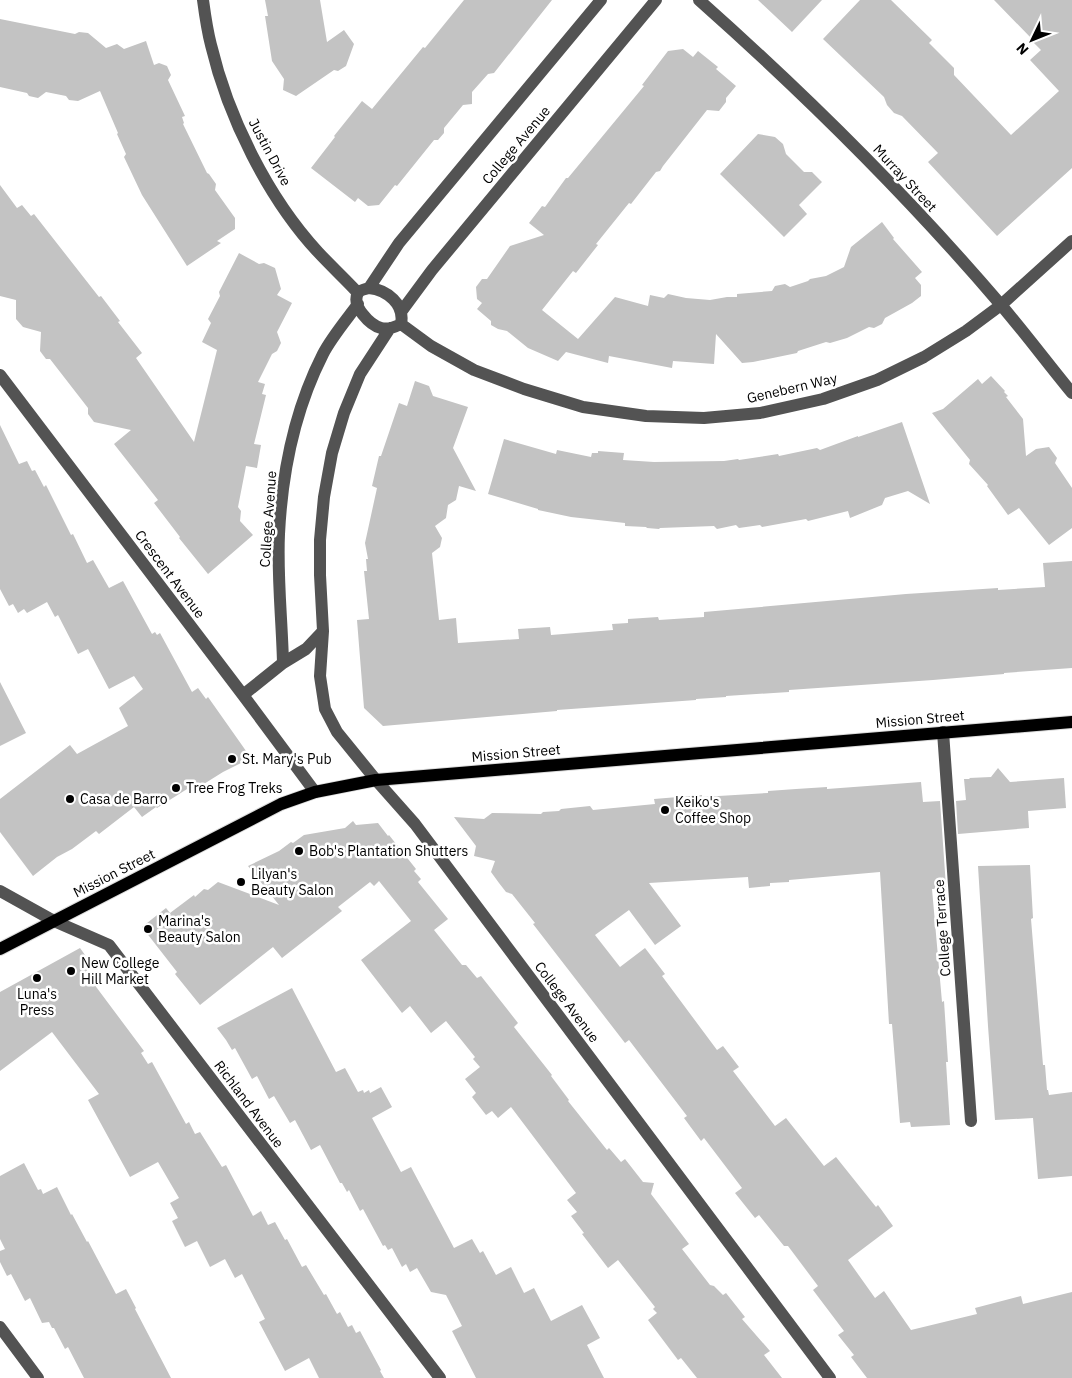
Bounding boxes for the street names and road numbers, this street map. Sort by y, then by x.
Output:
street label: College Avenue [478,102,554,188]
street label: Justin Drive [245,115,295,189]
street label: Murray Street [869,141,941,216]
street label: Genebern Way [745,369,839,407]
street label: College Avenue [256,470,280,568]
street label: Crescent Avenue [131,526,209,622]
street label: Mission Street [875,706,965,732]
street label: Mission Street [471,740,561,766]
street label: Mission Street [70,845,158,901]
street label: College Terrace [930,879,954,977]
street label: College Avenue [531,958,604,1046]
street label: Richland Avenue [210,1057,288,1152]

